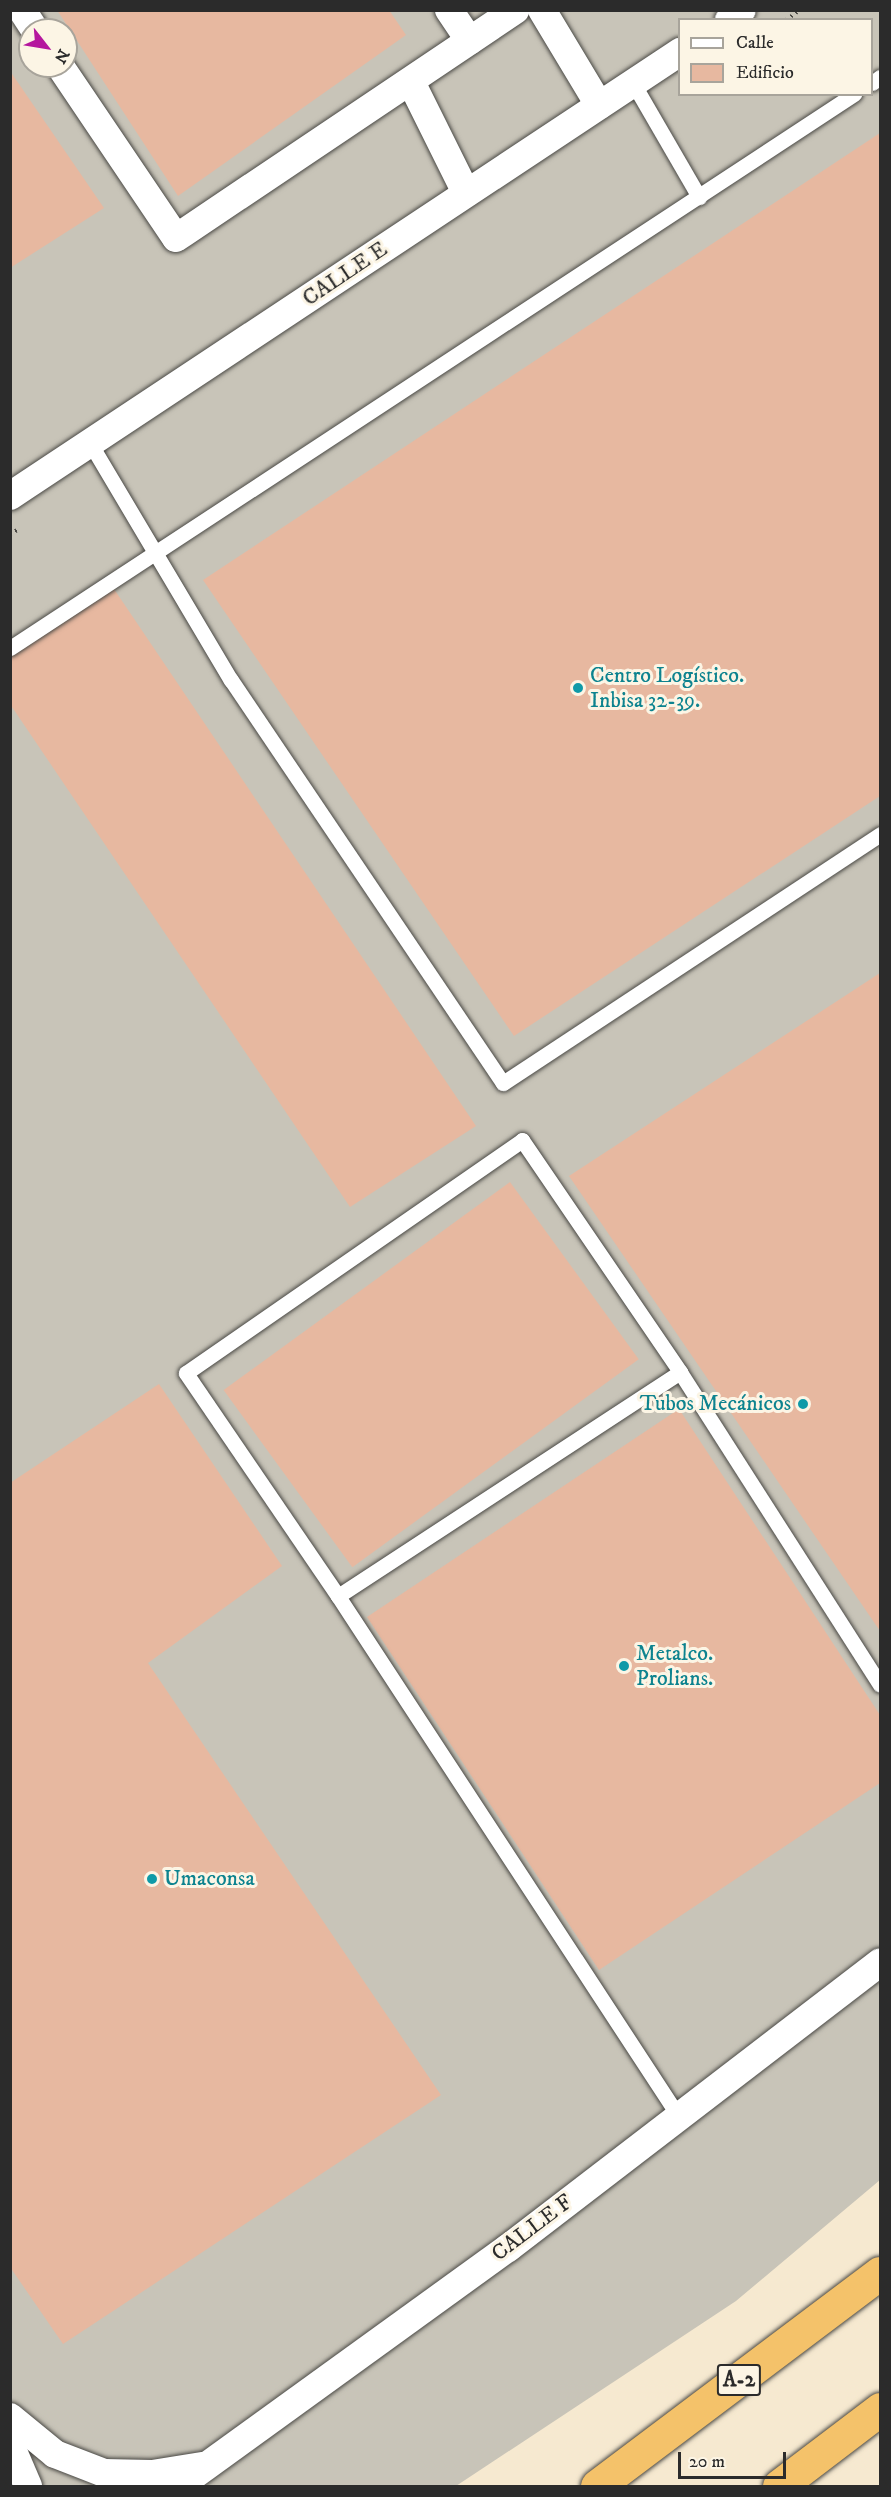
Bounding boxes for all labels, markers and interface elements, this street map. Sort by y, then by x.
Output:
north arrow [18,18,78,78]
legend [678,18,873,96]
text: Calle [736,32,774,54]
text: N [50,45,74,67]
text: Edificio [736,62,794,84]
street label: CALLE E [298,236,392,312]
place label: Centro Logístico. Inbisa 32-39. [590,662,744,714]
marker: Centro Logístico. Inbisa 32-39. [571,681,585,695]
place label: Tubos Mecánicos [640,1391,791,1417]
marker: Tubos Mecánicos [796,1397,810,1411]
place label: Metalco. Prolians. [636,1640,713,1692]
marker: Metalco. Prolians. [617,1659,631,1673]
place label: Umaconsa [164,1866,255,1892]
marker: Umaconsa [145,1872,159,1886]
street label: CALLE F [486,2189,578,2267]
road number: A-2 [716,2362,762,2398]
scale bar [681,2440,789,2478]
text: 20 m [689,2451,725,2473]

